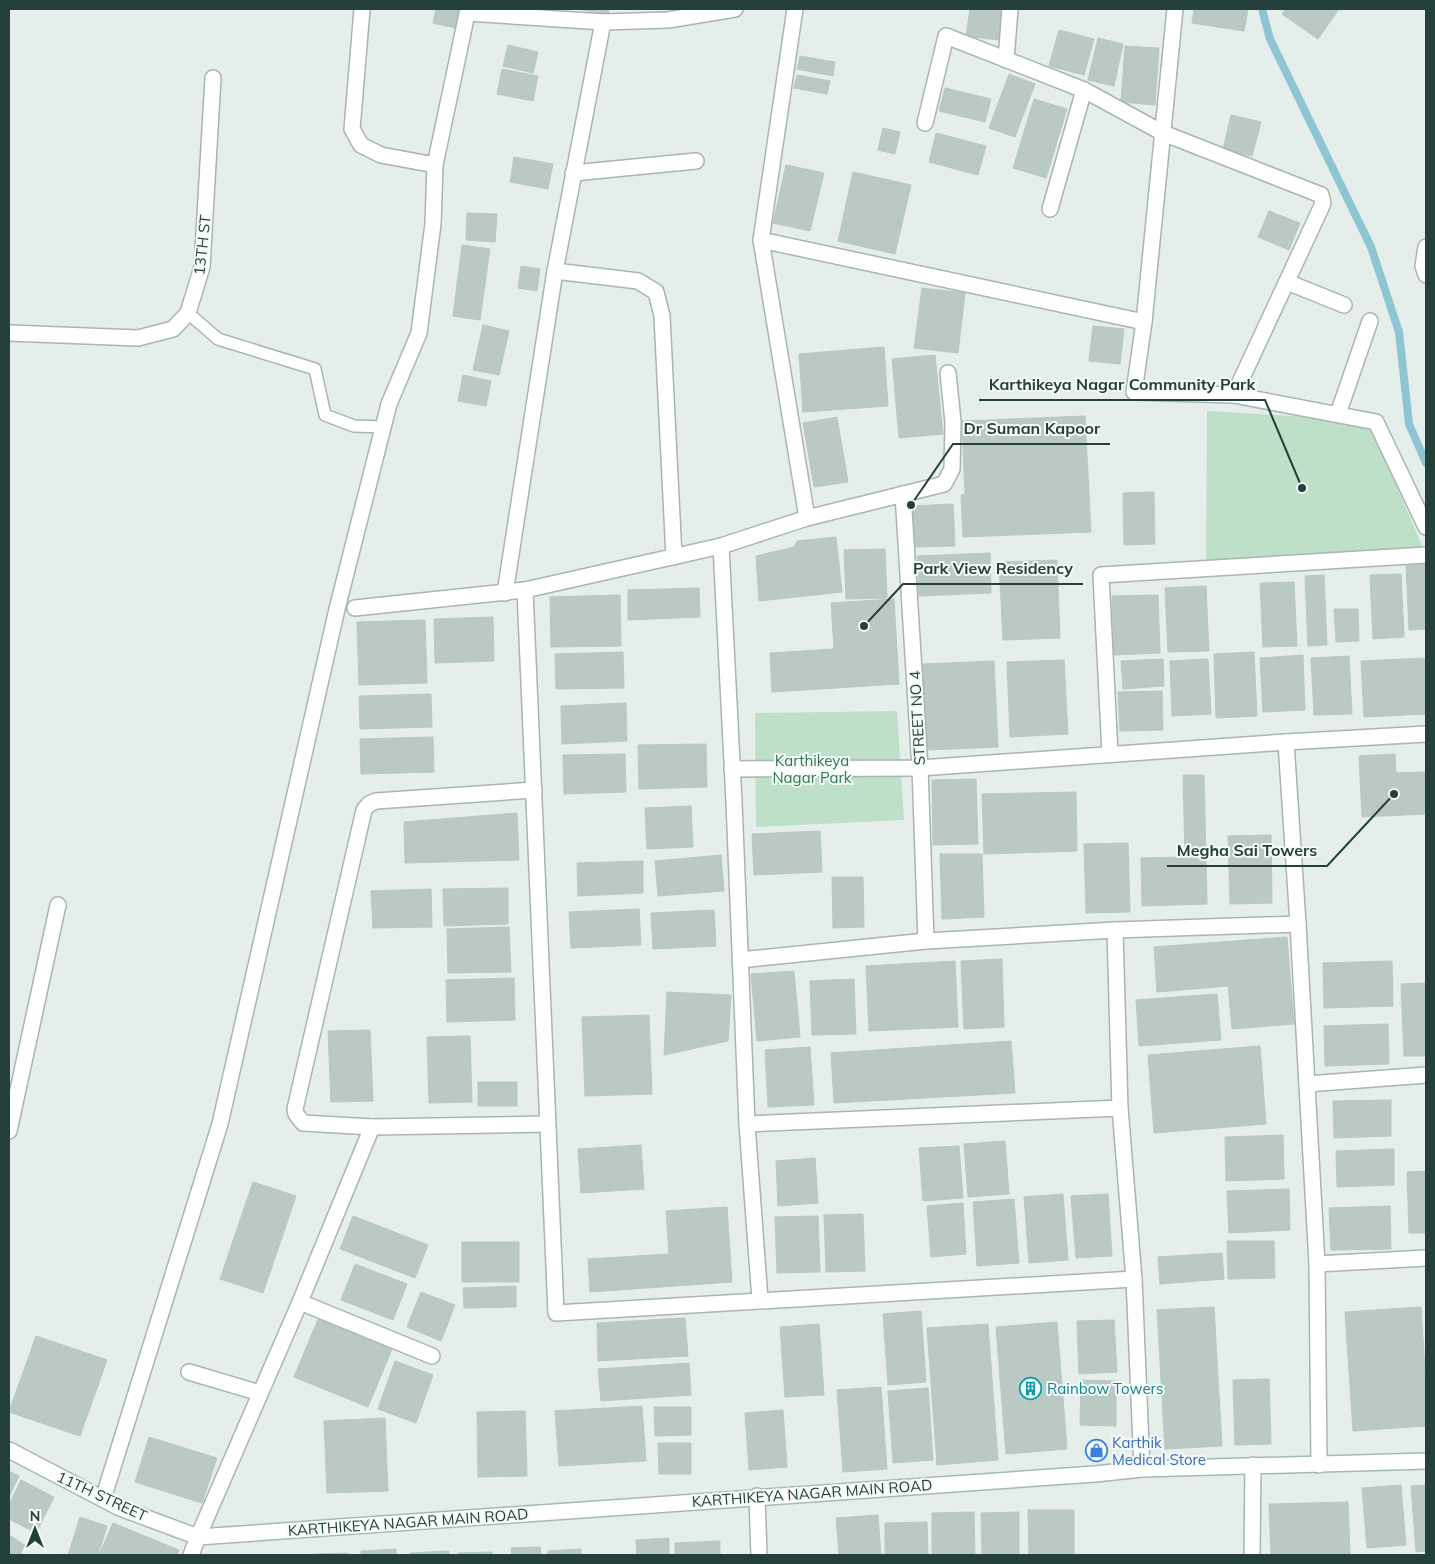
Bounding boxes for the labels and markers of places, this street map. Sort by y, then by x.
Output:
callout: Karthikeya Nagar Community Park [979,369,1265,400]
callout: Dr Suman Kapoor [953,413,1110,444]
callout: Park View Residency [903,553,1083,584]
callout: Megha Sai Towers [1167,835,1327,866]
building icon: Rainbow Towers [1019,1376,1043,1400]
place label: Rainbow Towers [1047,1379,1163,1398]
place label: Karthik Medical Store [1112,1433,1206,1469]
shop icon: Karthik Medical Store [1084,1439,1108,1463]

